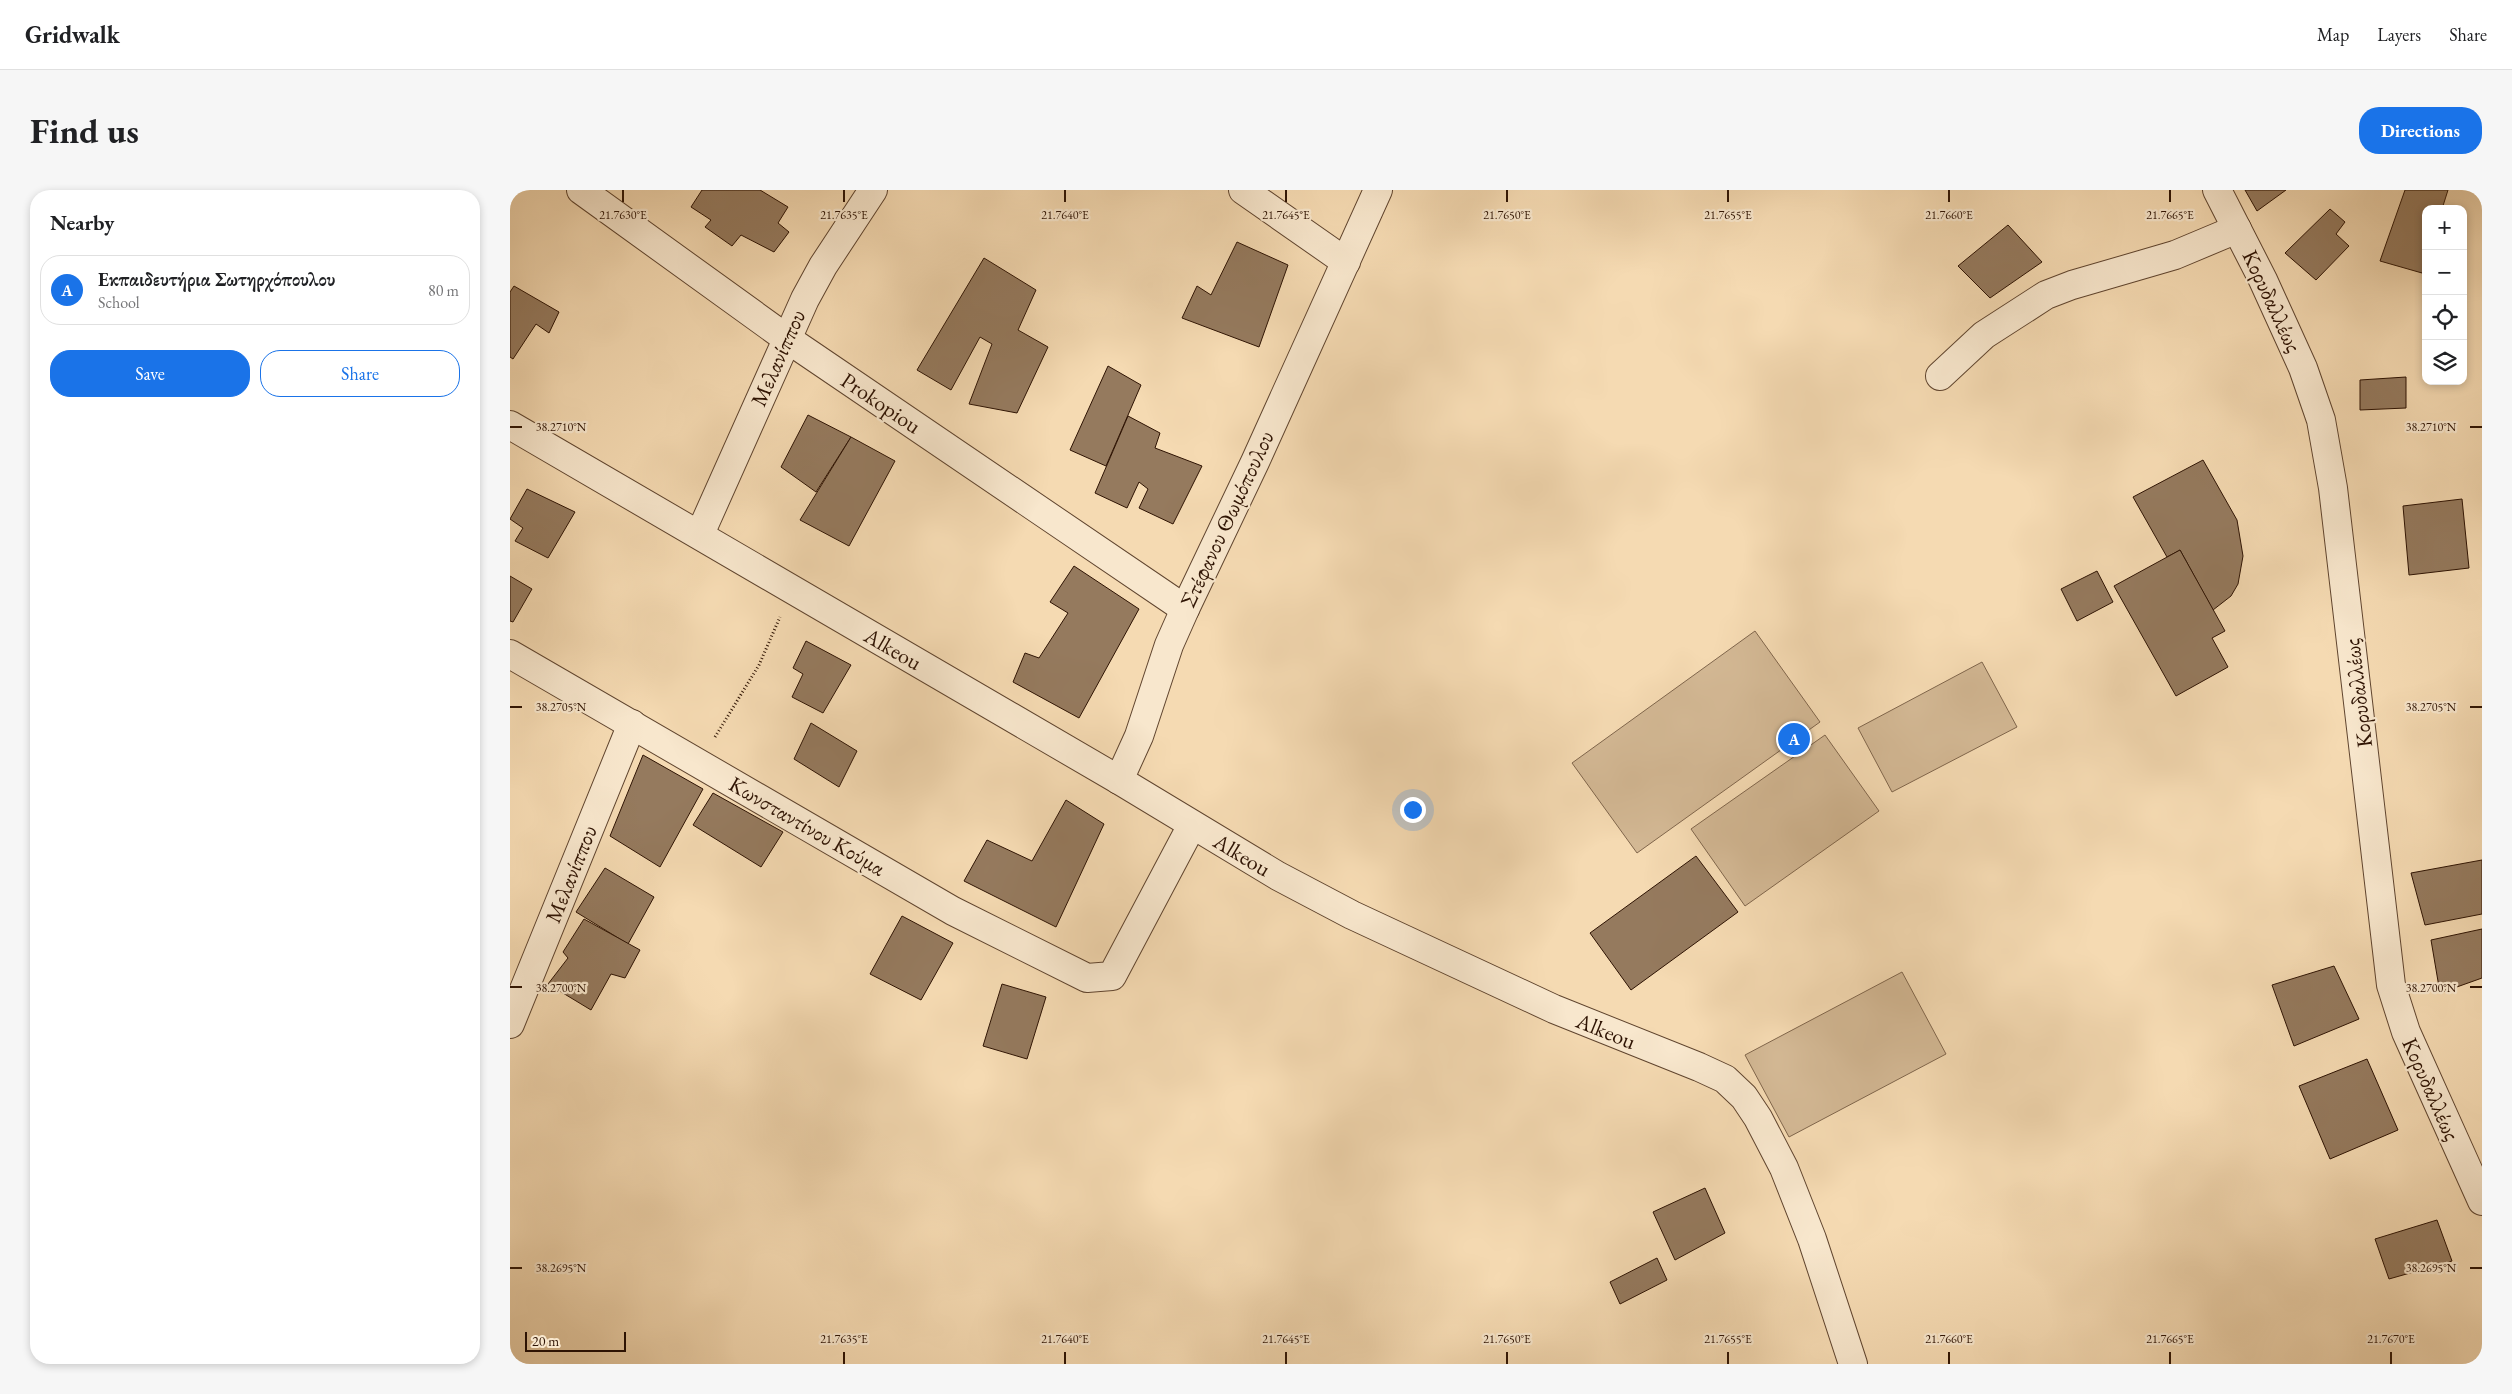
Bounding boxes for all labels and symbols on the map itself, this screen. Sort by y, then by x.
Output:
text: 21.7630°E [599,207,647,223]
text: 21.7635°E [820,207,868,223]
text: 21.7640°E [1041,207,1089,223]
text: 21.7645°E [1262,207,1310,223]
text: 21.7650°E [1483,207,1531,223]
text: 21.7655°E [1704,207,1752,223]
text: 21.7660°E [1925,207,1973,223]
text: 21.7665°E [2146,207,2194,223]
street label: Κορυδαλλέως [2236,245,2308,357]
street label: Μελανίππου [744,305,812,411]
street label: Prokopiou [835,366,927,441]
text: 38.2710°N [536,419,587,435]
text: 38.2710°N [2406,419,2457,435]
street label: Στέφανου Θωμόπουλου [1173,426,1281,612]
street label: Alkeou [858,621,927,677]
street label: Κορυδαλλέως [2337,637,2379,749]
text: 38.2705°N [536,699,587,715]
text: 38.2705°N [2406,699,2457,715]
pin: A [1778,720,1810,758]
street label: Κωνσταντίνου Κούμα [724,770,891,883]
your location [1400,797,1426,823]
street label: Μελανίππου [538,821,604,927]
street label: Alkeou [1207,826,1276,884]
text: 38.2700°N [536,980,587,996]
text: 38.2700°N [2406,980,2457,996]
street label: Alkeou [1571,1006,1640,1056]
street label: Κορυδαλλέως [2395,1033,2467,1145]
text: 38.2695°N [536,1260,587,1276]
text: 38.2695°N [2406,1260,2457,1276]
scale bar [525,1329,626,1352]
text: 21.7635°E [820,1331,868,1347]
text: 21.7640°E [1041,1331,1089,1347]
text: 21.7645°E [1262,1331,1310,1347]
text: 21.7650°E [1483,1331,1531,1347]
text: 21.7655°E [1704,1331,1752,1347]
text: 21.7660°E [1925,1331,1973,1347]
text: 21.7665°E [2146,1331,2194,1347]
text: 21.7670°E [2367,1331,2415,1347]

